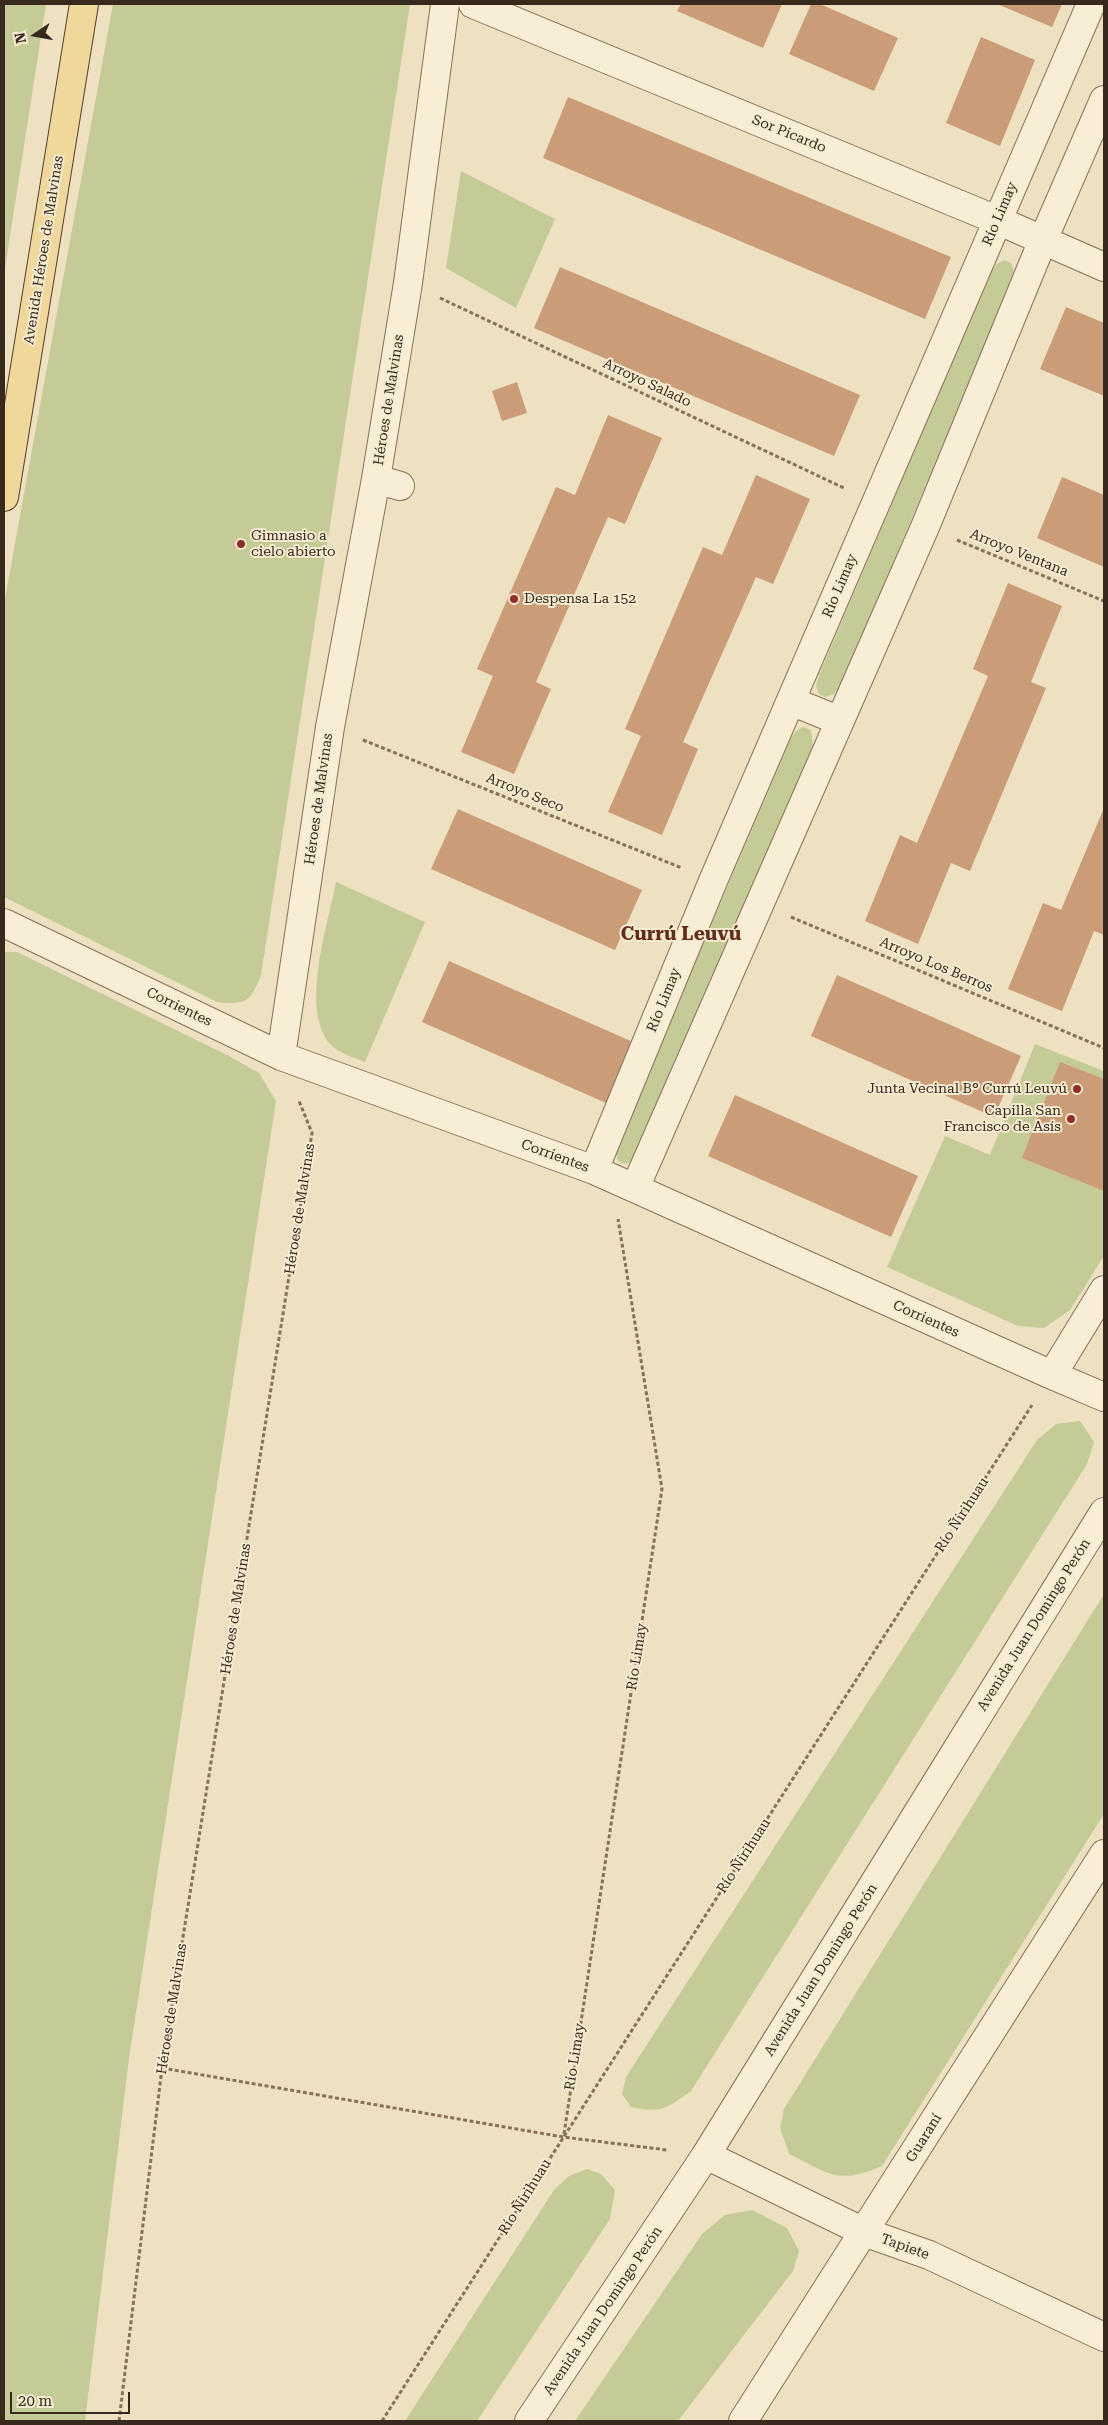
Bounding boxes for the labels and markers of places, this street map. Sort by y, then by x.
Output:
place label: Gimnasio a cielo abierto [251,528,336,560]
marker: Gimnasio a cielo abierto [235,538,247,550]
place label: Despensa La 152 [524,591,636,607]
marker: Despensa La 152 [508,593,520,605]
place label: Junta Vecinal B° Currú Leuvú [867,1081,1067,1097]
marker: Junta Vecinal B° Currú Leuvú [1071,1083,1083,1095]
place label: Capilla San Francisco de Asís [944,1103,1061,1136]
marker: Capilla San Francisco de Asís [1065,1113,1077,1125]

